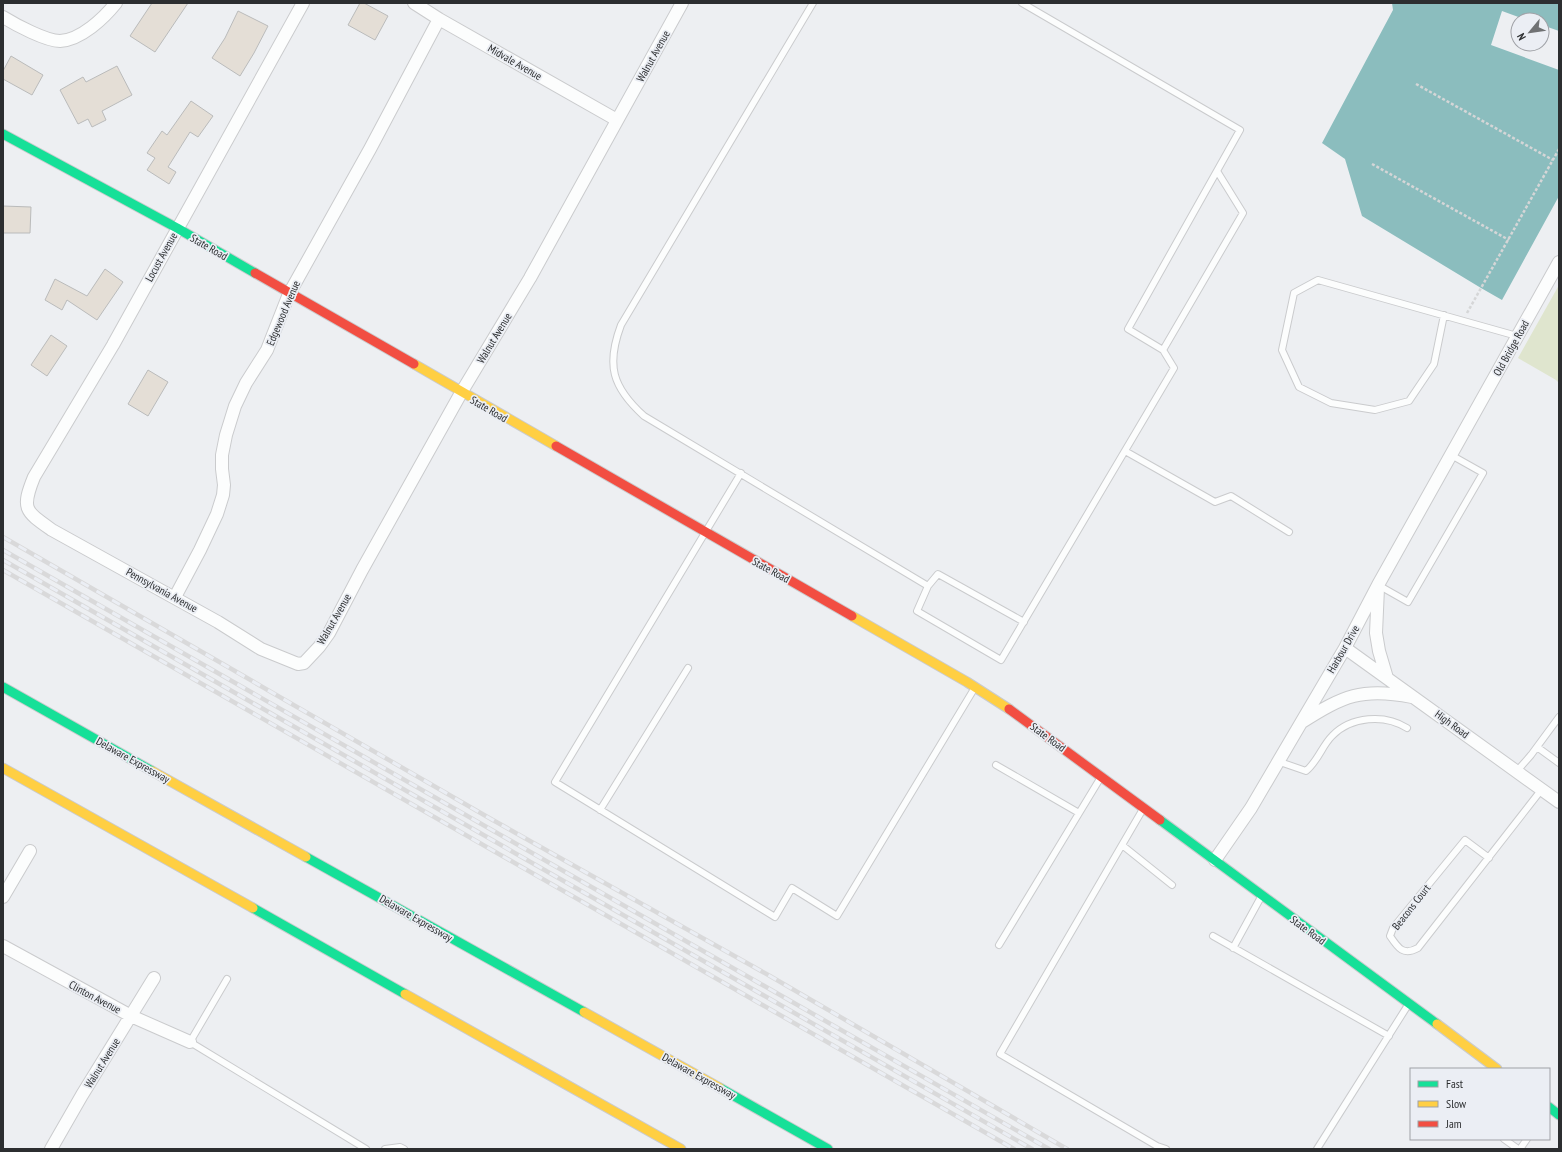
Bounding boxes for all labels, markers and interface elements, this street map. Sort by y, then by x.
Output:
north arrow [1510,12,1550,52]
street label: Walnut Avenue [633,28,673,84]
text: N [1514,31,1529,43]
street label: Midvale Avenue [486,41,545,83]
street label: Locust Avenue [142,230,180,284]
street label: State Road [188,231,230,263]
street label: Edgewood Avenue [263,278,303,348]
street label: Walnut Avenue [473,310,515,366]
street label: Old Bridge Road [1490,318,1532,378]
street label: State Road [468,393,510,425]
street label: State Road [750,554,792,586]
street label: Pennsylvania Avenue [124,565,201,616]
street label: Walnut Avenue [314,591,354,647]
street label: Harbour Drive [1324,622,1363,675]
street label: High Road [1432,707,1472,741]
street label: State Road [1027,719,1069,755]
street label: Delaware Expressway [94,734,173,786]
street label: Beacons Court [1389,881,1433,933]
street label: Delaware Expressway [377,891,456,945]
street label: State Road [1287,912,1329,948]
street label: Clinton Avenue [66,977,124,1017]
street label: Walnut Avenue [81,1035,123,1091]
street label: Delaware Expressway [660,1050,739,1102]
legend [1410,1068,1550,1140]
text: Fast [1446,1076,1464,1091]
text: Slow [1446,1096,1467,1111]
text: Jam [1445,1116,1462,1131]

